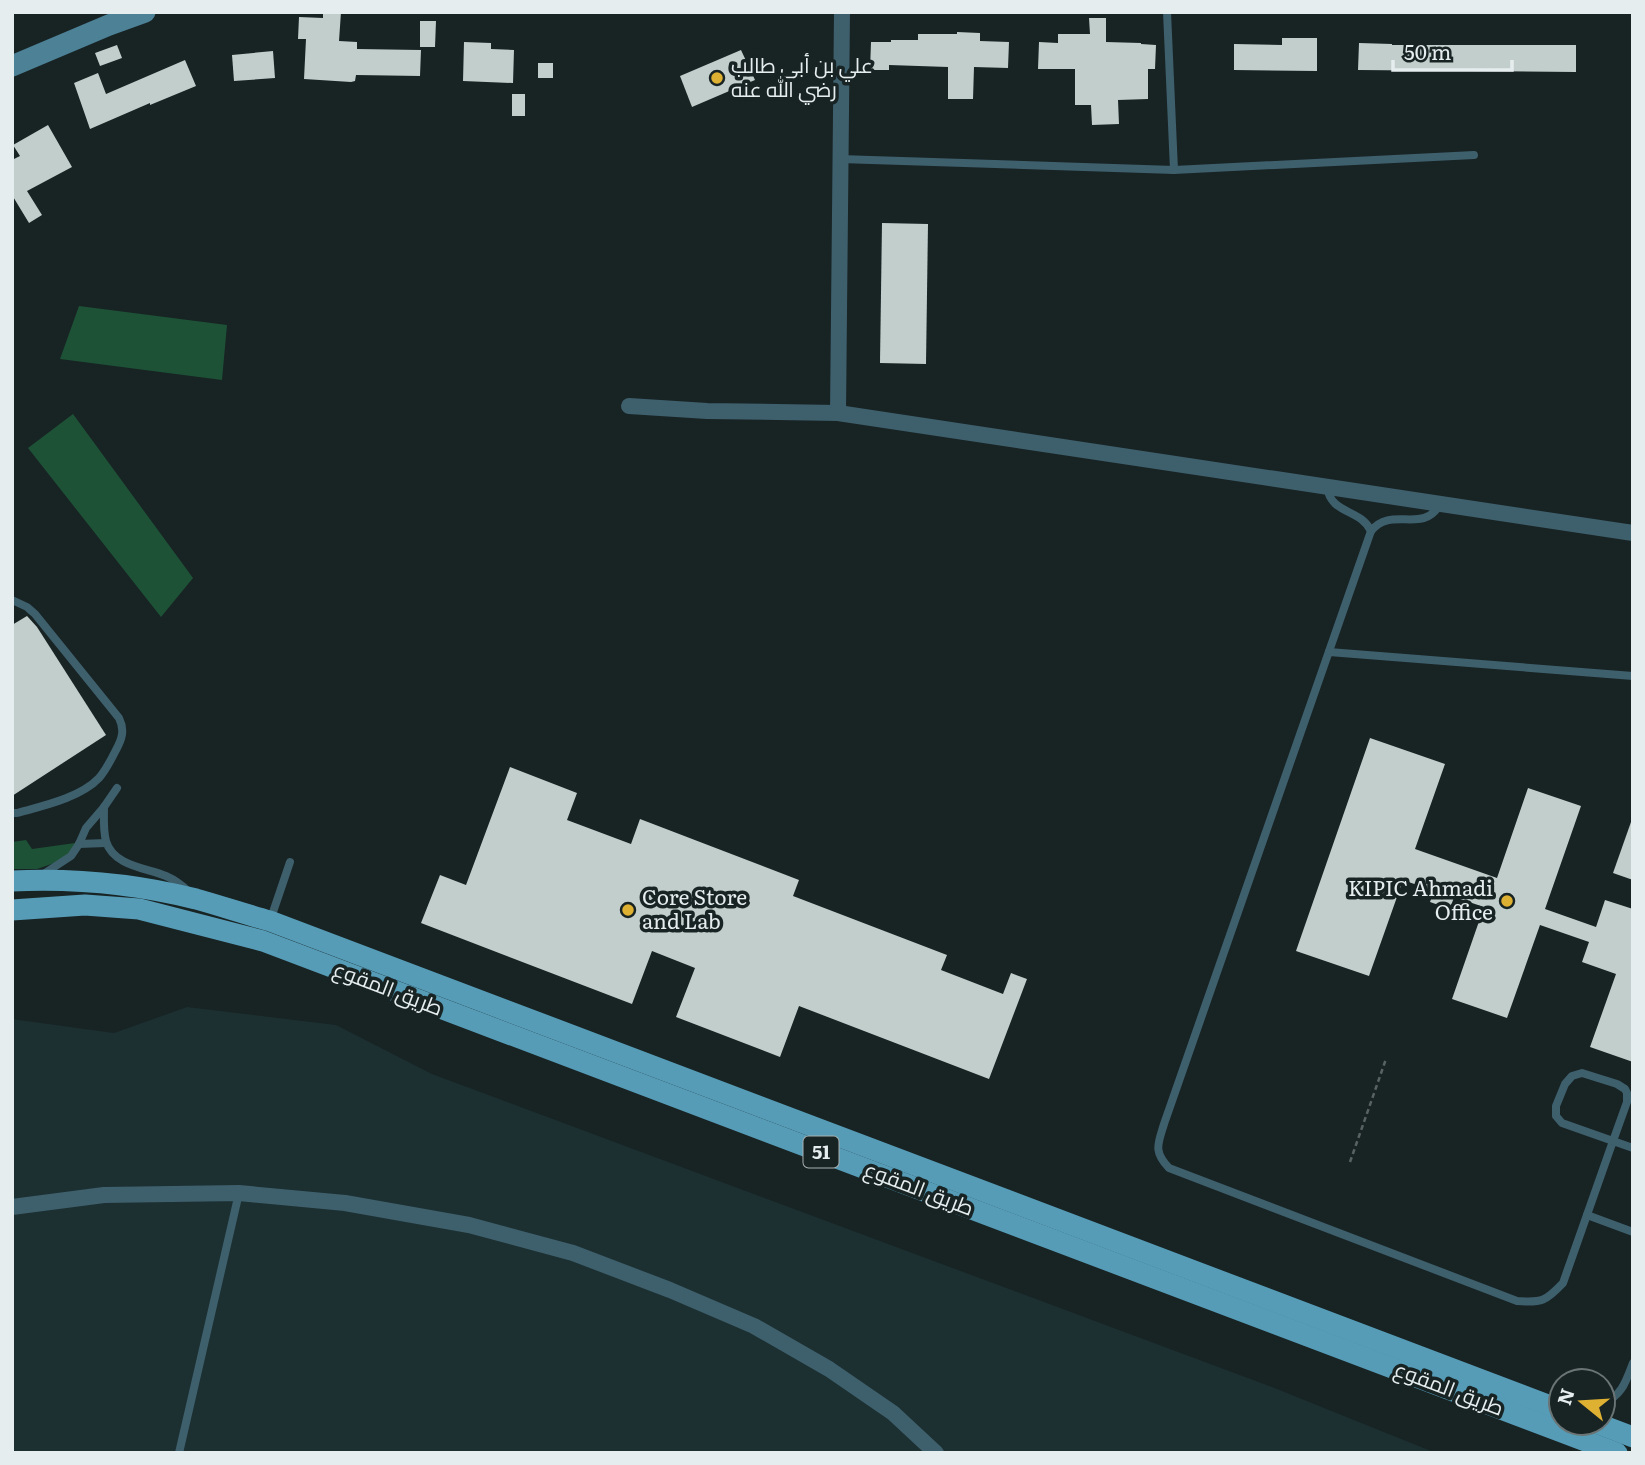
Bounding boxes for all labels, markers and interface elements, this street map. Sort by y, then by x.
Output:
scale bar [1393,28,1512,72]
text: 50 m [1404,35,1451,66]
place label: علي بن أبي طالب رضي الله عنه [731,48,873,105]
marker: علي بن أبي طالب رضي الله عنه [709,70,725,86]
place label: KIPIC Ahmadi Office [1348,871,1493,926]
place label: Core Store and Lab [642,880,747,935]
marker: KIPIC Ahmadi Office [1499,893,1515,909]
marker: Core Store and Lab [620,902,636,918]
street label: طريق المقوع [329,952,448,1023]
road number: 51 [804,1136,838,1168]
street label: طريق المقوع [860,1152,979,1223]
street label: طريق المقوع [1390,1352,1509,1423]
north arrow [1547,1367,1617,1437]
text: N [1549,1384,1581,1408]

